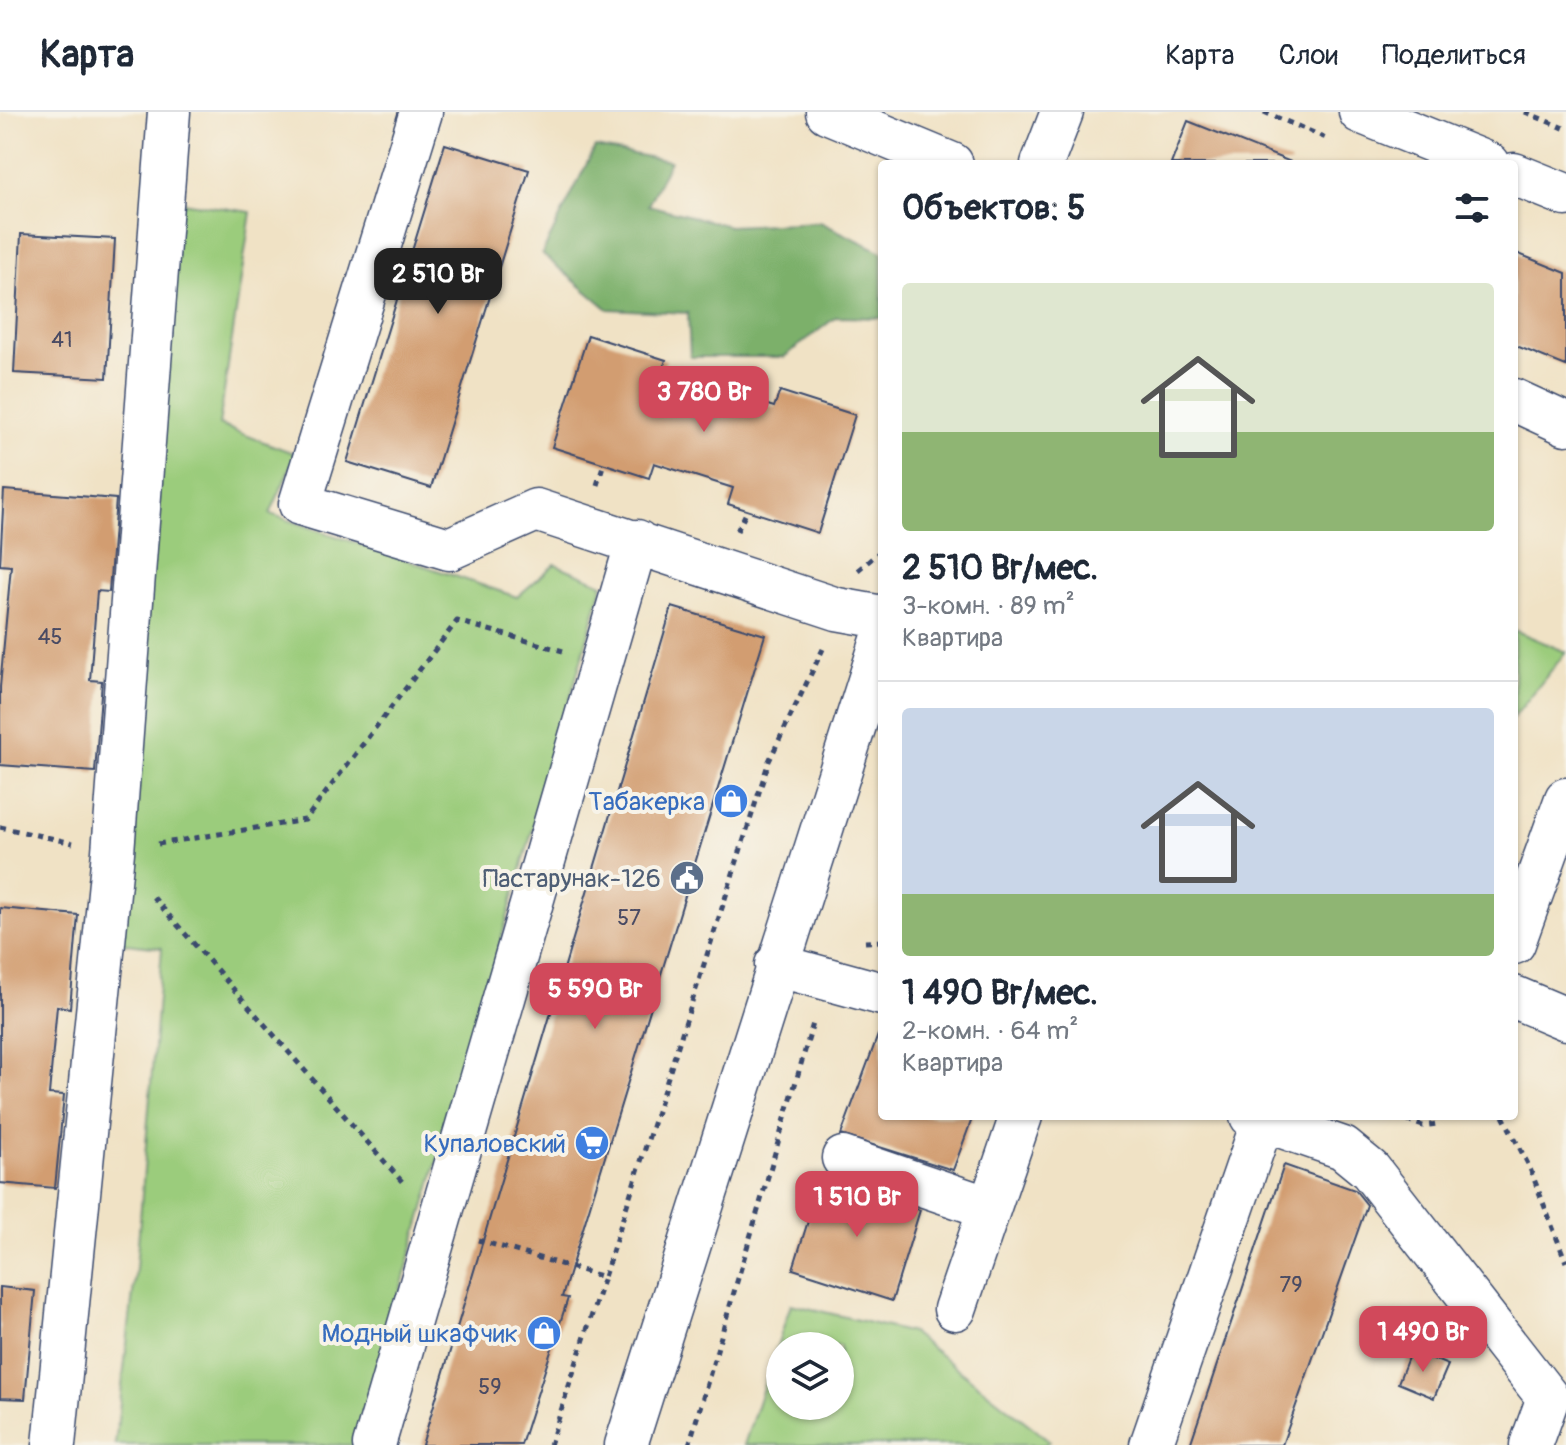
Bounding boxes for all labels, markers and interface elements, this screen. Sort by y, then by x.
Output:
text: Карта [40,31,134,79]
text: Карта [1165,38,1235,73]
text: Слои [1279,38,1338,73]
text: Поделиться [1382,38,1526,73]
icon: filters [1450,186,1494,230]
text: Объектов: 5 [902,187,1085,230]
pin: 2 510 Br [355,248,521,316]
text: 2 510 Br [392,258,484,290]
house number: 41 [51,326,73,354]
icon: home [1126,335,1270,479]
pin: 3 780 Br [621,366,787,434]
text: 3 780 Br [657,376,751,408]
text: 2 510 Br/мес. [902,547,1098,590]
text: 3-комн. · 89 m² [902,590,1075,622]
text: Квартира [902,622,1003,654]
house number: 45 [38,623,62,651]
icon: home [1126,760,1270,904]
shop icon: Табакерка [712,782,750,820]
place label: Табакерка [588,786,705,818]
public building icon: Пастарунак-126 [668,859,706,897]
place label: Пастарунак-126 [483,863,661,895]
house number: 57 [617,904,641,932]
pin: 5 590 Br [512,963,678,1031]
text: 1 490 Br/мес. [902,972,1098,1015]
text: 5 590 Br [548,973,642,1005]
text: 2-комн. · 64 m² [902,1015,1078,1047]
text: Квартира [902,1047,1003,1079]
supermarket icon: Купаловский [573,1124,611,1162]
place label: Купаловский [424,1128,566,1160]
pin: 1 510 Br [774,1171,940,1239]
text: 1 510 Br [813,1181,901,1213]
house number: 79 [1280,1271,1302,1299]
pin: 1 490 Br [1340,1306,1506,1374]
shop icon: Модный шкафчик [525,1314,563,1352]
text: 1 490 Br [1377,1316,1469,1348]
place label: Модный шкафчик [322,1318,518,1350]
map controls [766,1332,854,1420]
button: layers [766,1332,854,1420]
house number: 59 [478,1373,502,1401]

